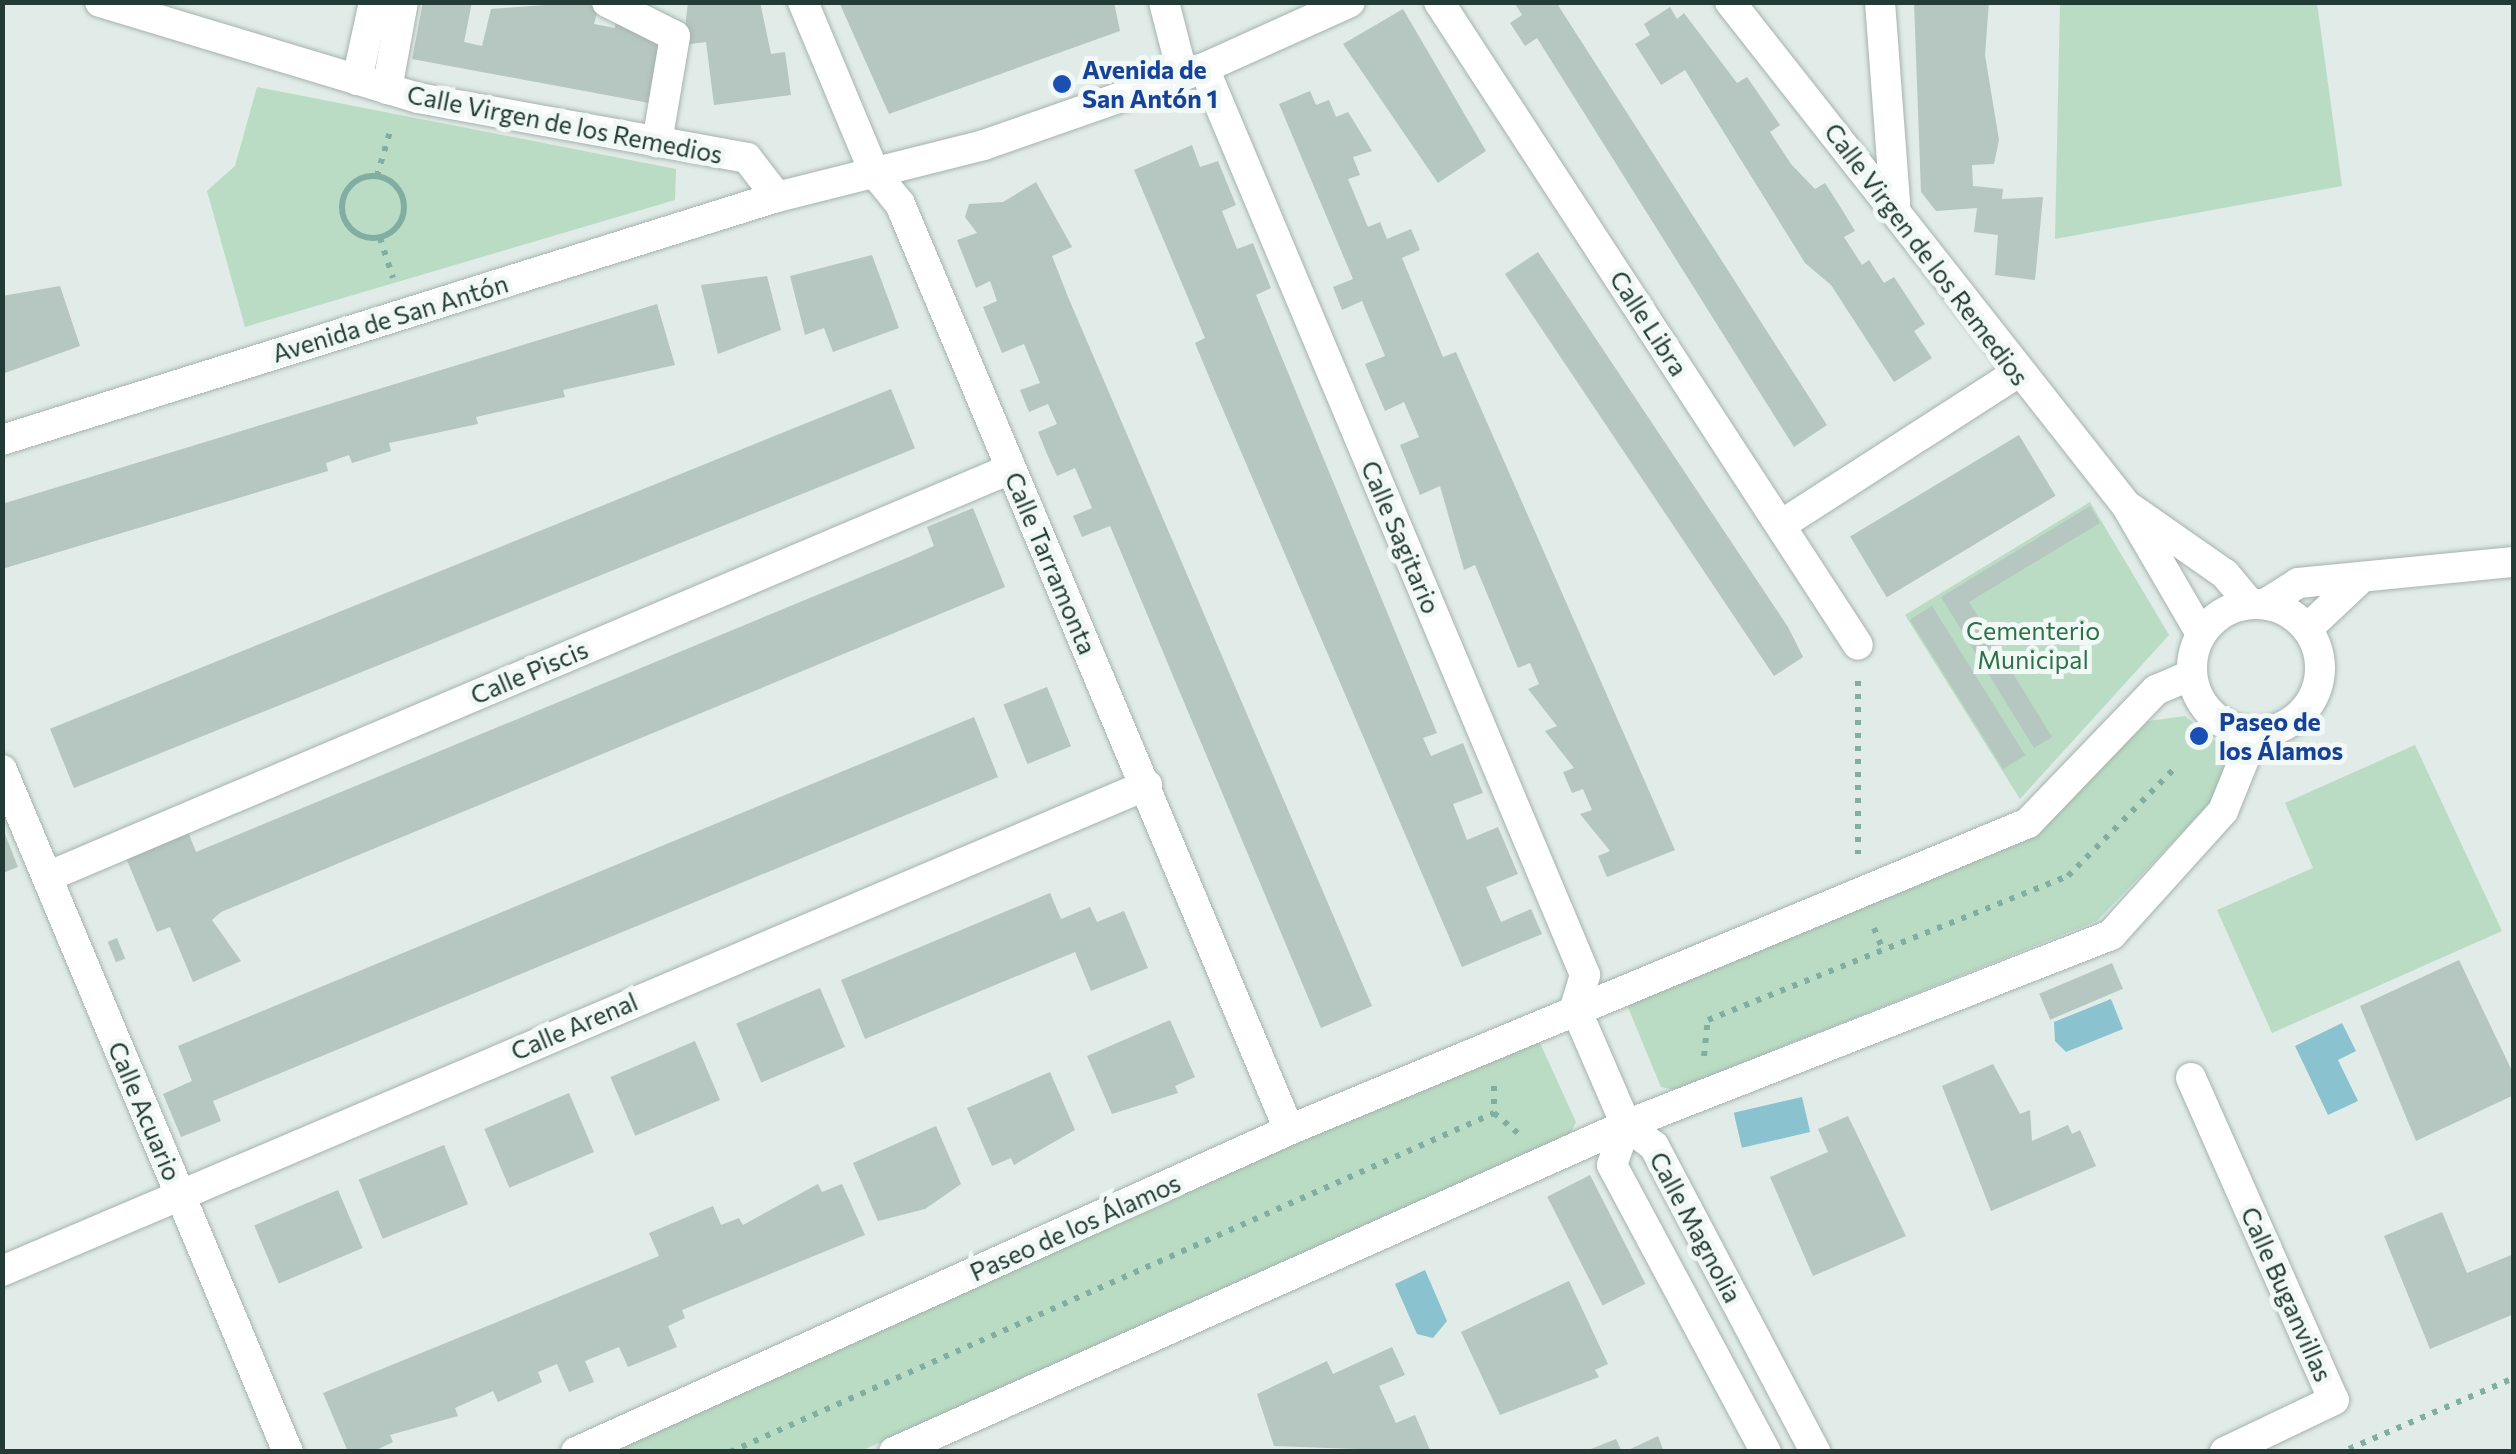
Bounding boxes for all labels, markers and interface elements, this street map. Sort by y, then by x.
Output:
place label: Avenida de San Antón 1 [1082,55,1218,114]
marker: Avenida de San Antón 1 [1051,73,1073,95]
street label: Calle Virgen de los Remedios [405,79,725,169]
street label: Calle Virgen de los Remedios [1819,117,2035,391]
street label: Calle Libra [1604,265,1694,381]
street label: Avenida de San Antón [268,268,512,368]
street label: Calle Sagitario [1355,456,1447,618]
street label: Calle Tarramonta [999,467,1103,659]
park label: Cementerio Municipal [1966,616,2100,675]
street label: Calle Piscis [466,634,592,710]
place label: Paseo de los Álamos [2219,707,2343,766]
marker: Paseo de los Álamos [2188,725,2210,747]
street label: Calle Arenal [506,986,642,1066]
street label: Calle Acuario [102,1037,188,1185]
street label: Calle Magnolia [1644,1147,1748,1307]
street label: Paseo de los Álamos [965,1167,1185,1287]
street label: Calle Buganvillas [2235,1202,2339,1386]

